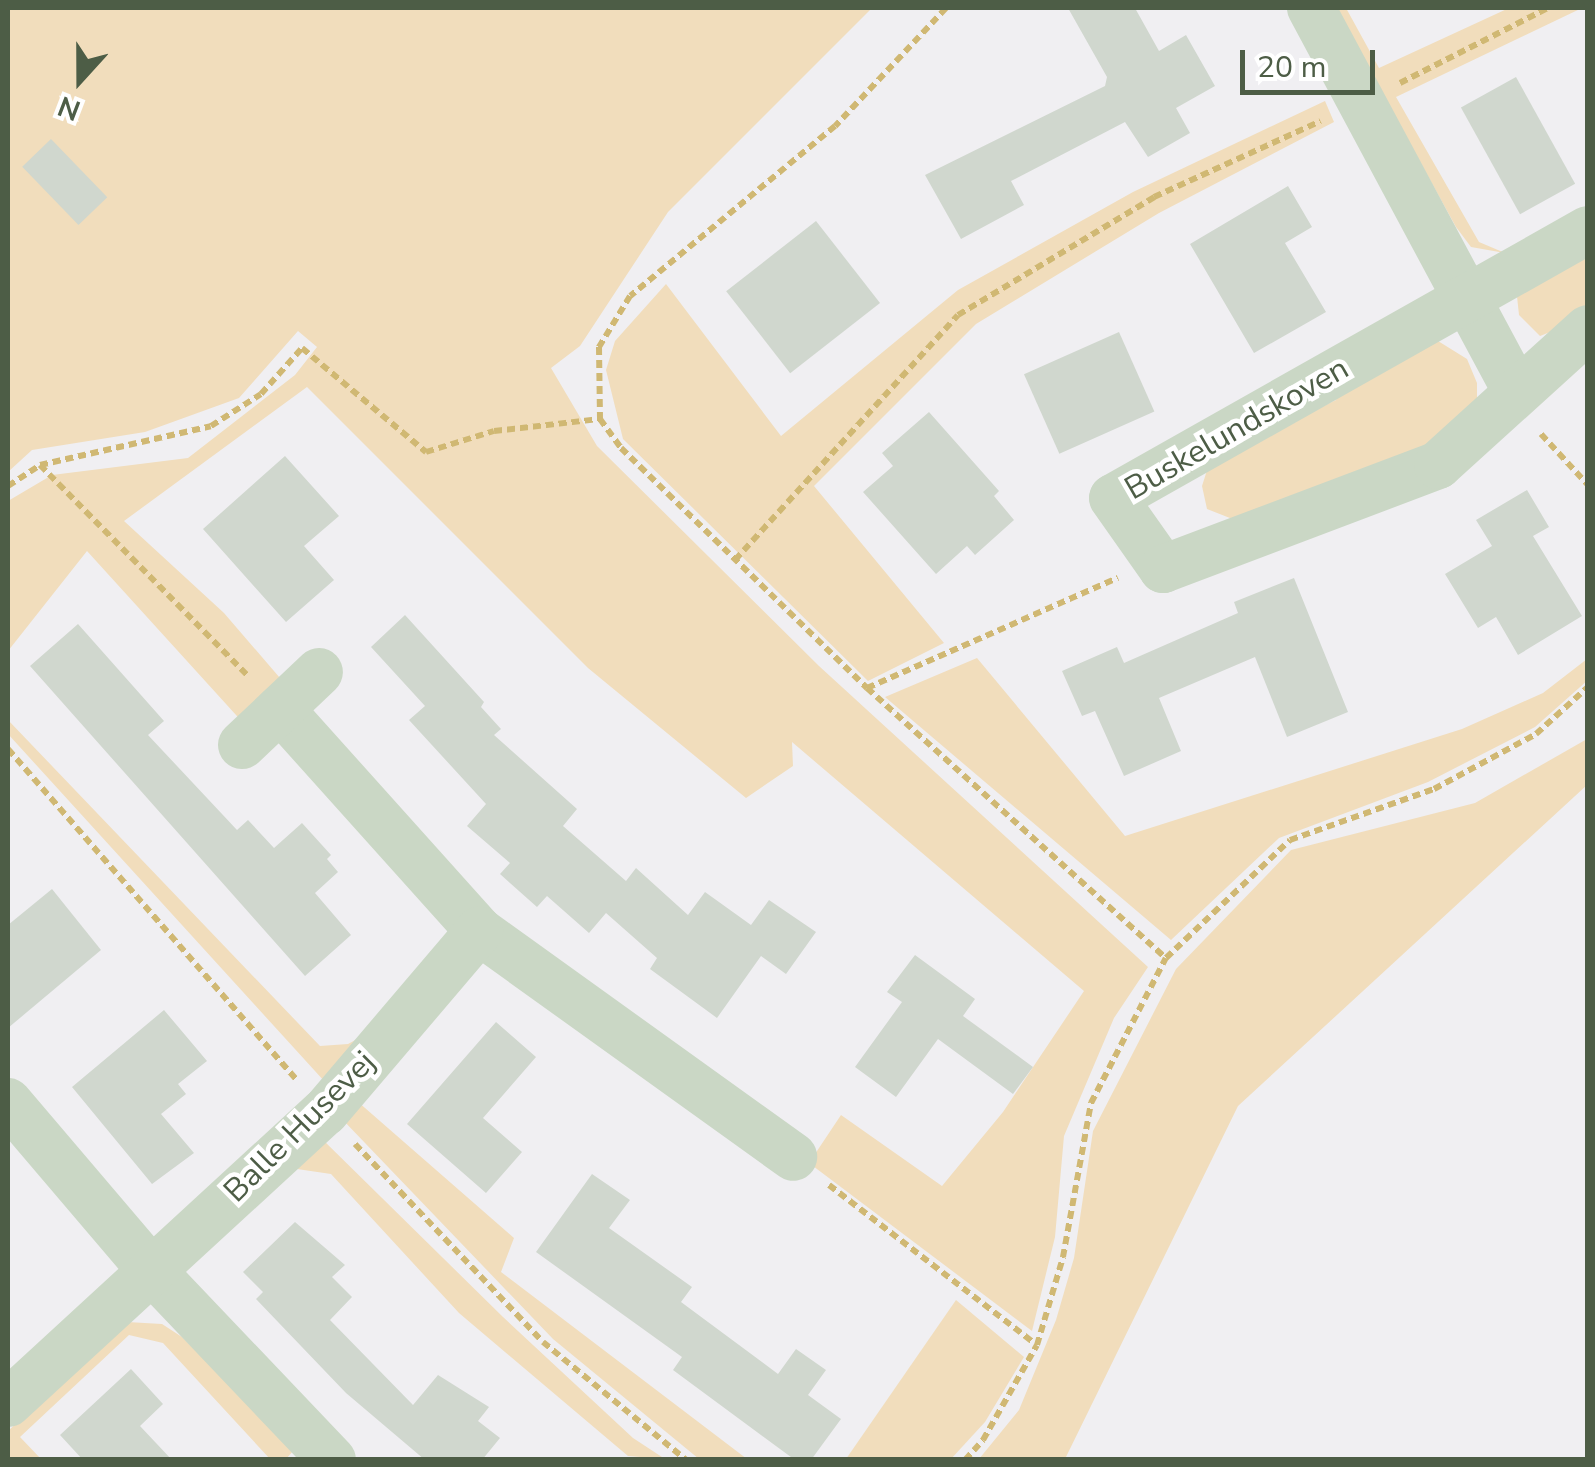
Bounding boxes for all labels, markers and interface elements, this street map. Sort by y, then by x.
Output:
north arrow [30,30,130,130]
scale bar [1245,30,1380,92]
text: 20 m [1257,47,1326,88]
text: N [53,87,86,130]
street label: Buskelundskoven [1118,349,1356,509]
street label: Balle Husevej [216,1043,384,1211]

